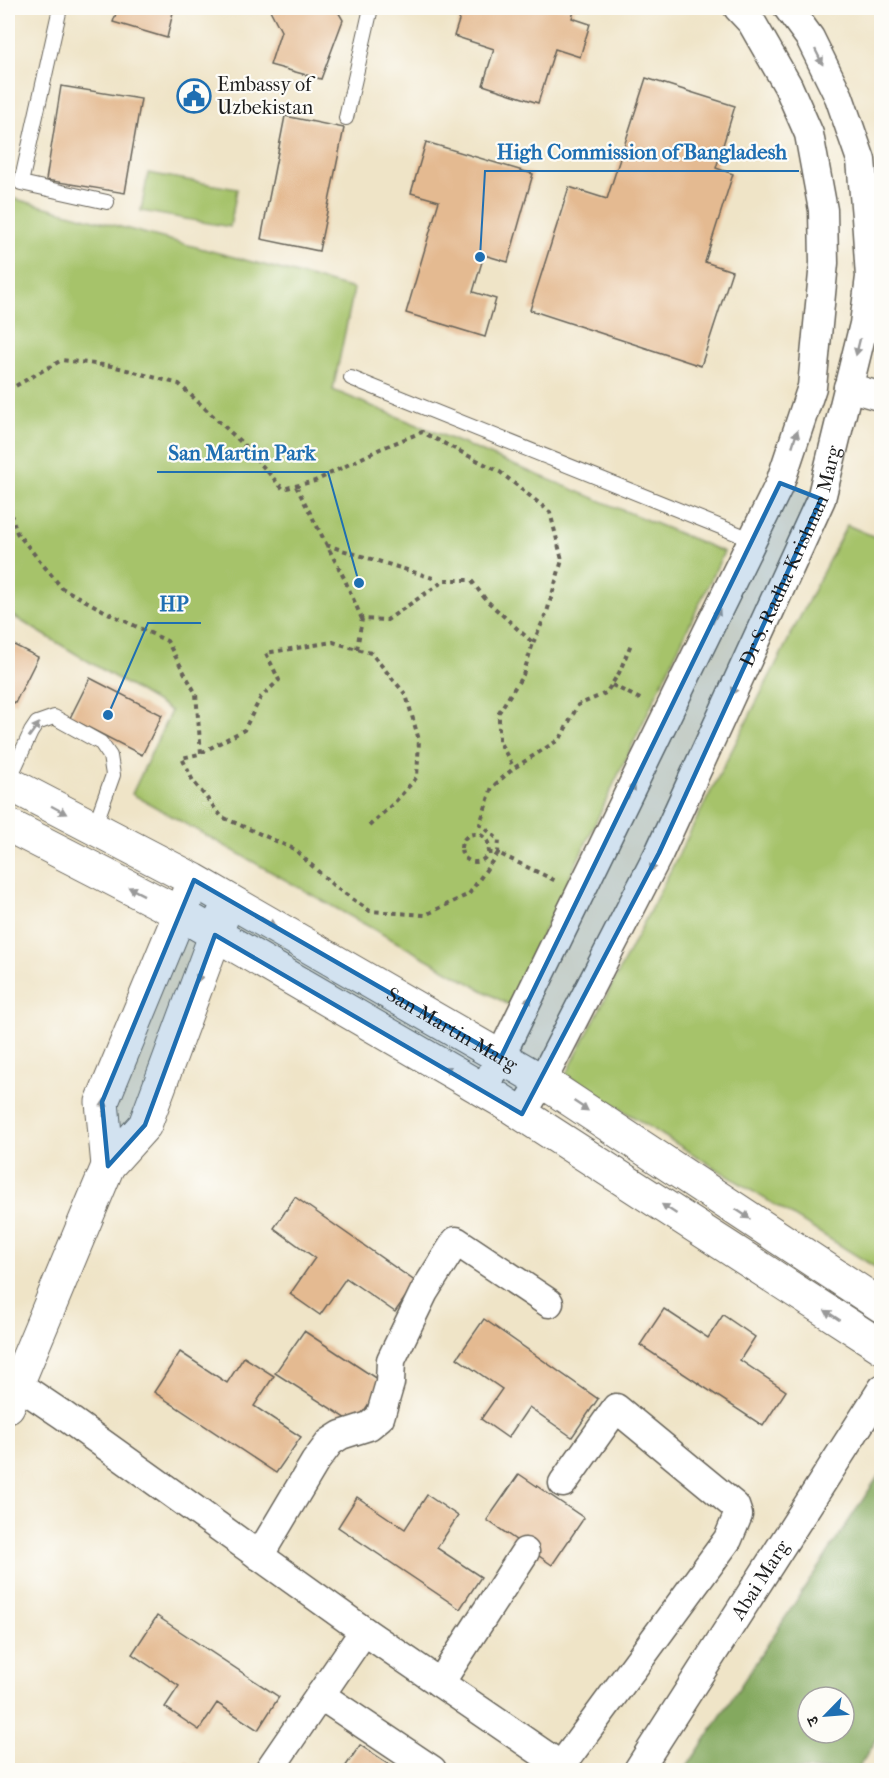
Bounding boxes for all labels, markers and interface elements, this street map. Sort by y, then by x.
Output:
one-way arrow [815,48,824,65]
place label: Embassy of Uzbekistan [217,73,316,119]
public building icon: Embassy of Uzbekistan [176,78,212,114]
callout: High Commission of Bangladesh [485,132,799,171]
text: High Commission of Bangladesh [497,140,787,164]
one-way arrow [852,338,862,356]
one-way arrow [790,429,800,447]
callout: San Martin Park [157,433,328,472]
text: San Martin Park [168,441,317,465]
street label: Dr S. Radha Krishnan Marg [734,443,845,670]
callout: HP [148,584,201,623]
text: HP [159,592,189,616]
one-way arrow [712,607,721,624]
one-way arrow [731,679,740,696]
one-way arrow [28,723,40,739]
one-way arrow [625,782,635,800]
one-way arrow [51,805,68,815]
one-way arrow [649,856,659,873]
one-way arrow [127,886,144,896]
one-way arrow [260,917,276,928]
one-way arrow [195,965,205,983]
street label: San Martin Marg [383,982,522,1076]
one-way arrow [522,995,532,1012]
one-way arrow [442,1066,459,1076]
one-way arrow [99,1098,108,1117]
one-way arrow [572,1101,589,1112]
one-way arrow [661,1203,677,1215]
one-way arrow [735,1208,751,1219]
one-way arrow [824,1309,841,1320]
street label: Abai Marg [725,1535,794,1624]
north arrow [796,1685,856,1745]
text: उ [802,1712,824,1730]

